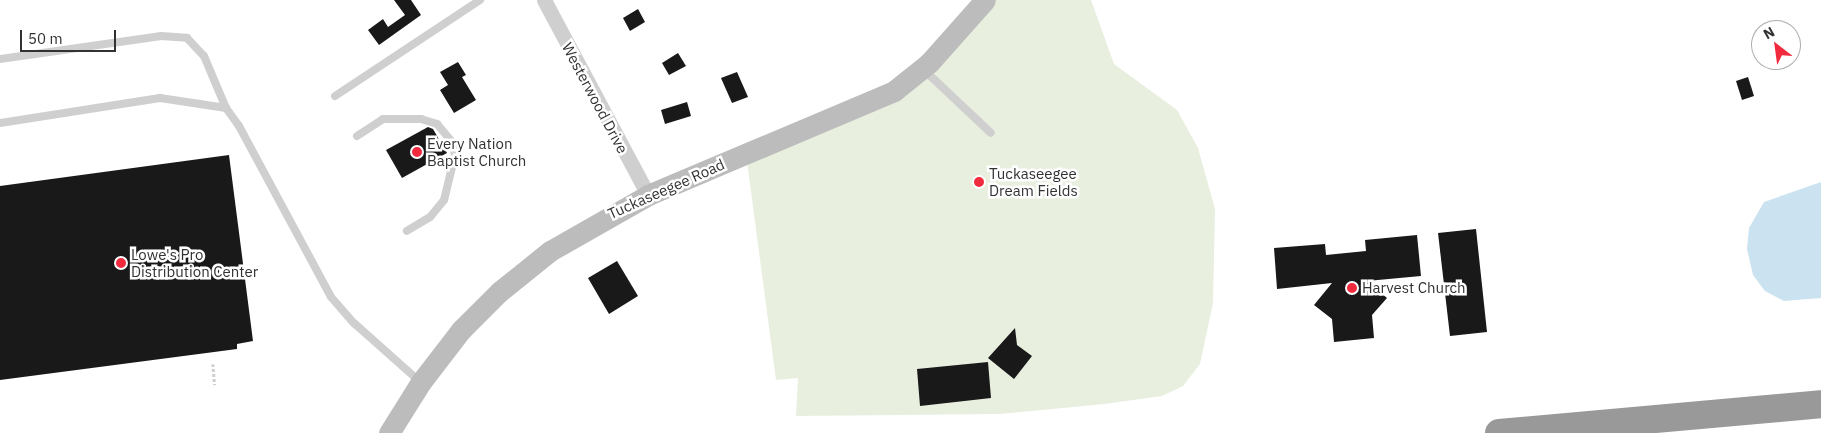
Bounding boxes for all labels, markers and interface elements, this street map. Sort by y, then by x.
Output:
scale bar [22,20,119,52]
north arrow [1751,20,1801,70]
text: N [1760,23,1778,43]
text: 50 m [28,29,63,48]
street label: Westerwood Drive [558,40,632,156]
place label: Every Nation Baptist Church [427,134,526,169]
marker: Every Nation Baptist Church [411,146,423,158]
street label: Tuckaseegee Road [605,155,727,223]
place label: Tuckaseegee Dream Fields [989,164,1078,199]
marker: Tuckaseegee Dream Fields [973,176,985,188]
place label: Lowe's Pro Distribution Center [131,245,258,280]
marker: Lowe's Pro Distribution Center [115,257,127,269]
place label: Harvest Church [1362,279,1466,297]
marker: Harvest Church [1346,282,1358,294]

